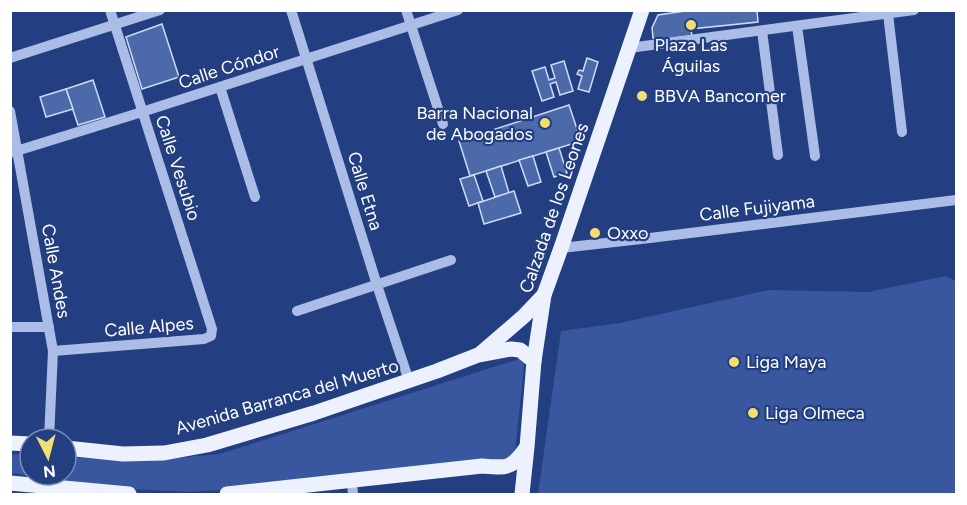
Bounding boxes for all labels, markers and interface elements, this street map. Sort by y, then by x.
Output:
marker: Plaza Las Águilas [684,18,698,32]
place label: Plaza Las Águilas [655,34,727,77]
street label: Calle Cóndor [176,40,282,94]
place label: BBVA Bancomer [654,85,786,107]
marker: BBVA Bancomer [635,89,649,103]
place label: Barra Nacional de Abogados [416,102,533,145]
street label: Calle Vesubio [151,113,205,223]
marker: Barra Nacional de Abogados [538,116,552,130]
street label: Calzada de los Leones [515,120,593,296]
street label: Calle Etna [343,149,387,233]
street label: Calle Fujiyama [698,190,816,226]
street label: Calle Andes [37,222,75,320]
place label: Oxxo [607,222,648,244]
marker: Oxxo [588,226,602,240]
street label: Calle Alpes [104,312,194,342]
place label: Liga Maya [746,351,826,373]
street label: Avenida Barranca del Muerto [173,355,401,439]
marker: Liga Maya [727,355,741,369]
place label: Liga Olmeca [765,402,865,424]
marker: Liga Olmeca [746,406,760,420]
north arrow [18,427,78,487]
text: N [42,461,57,482]

